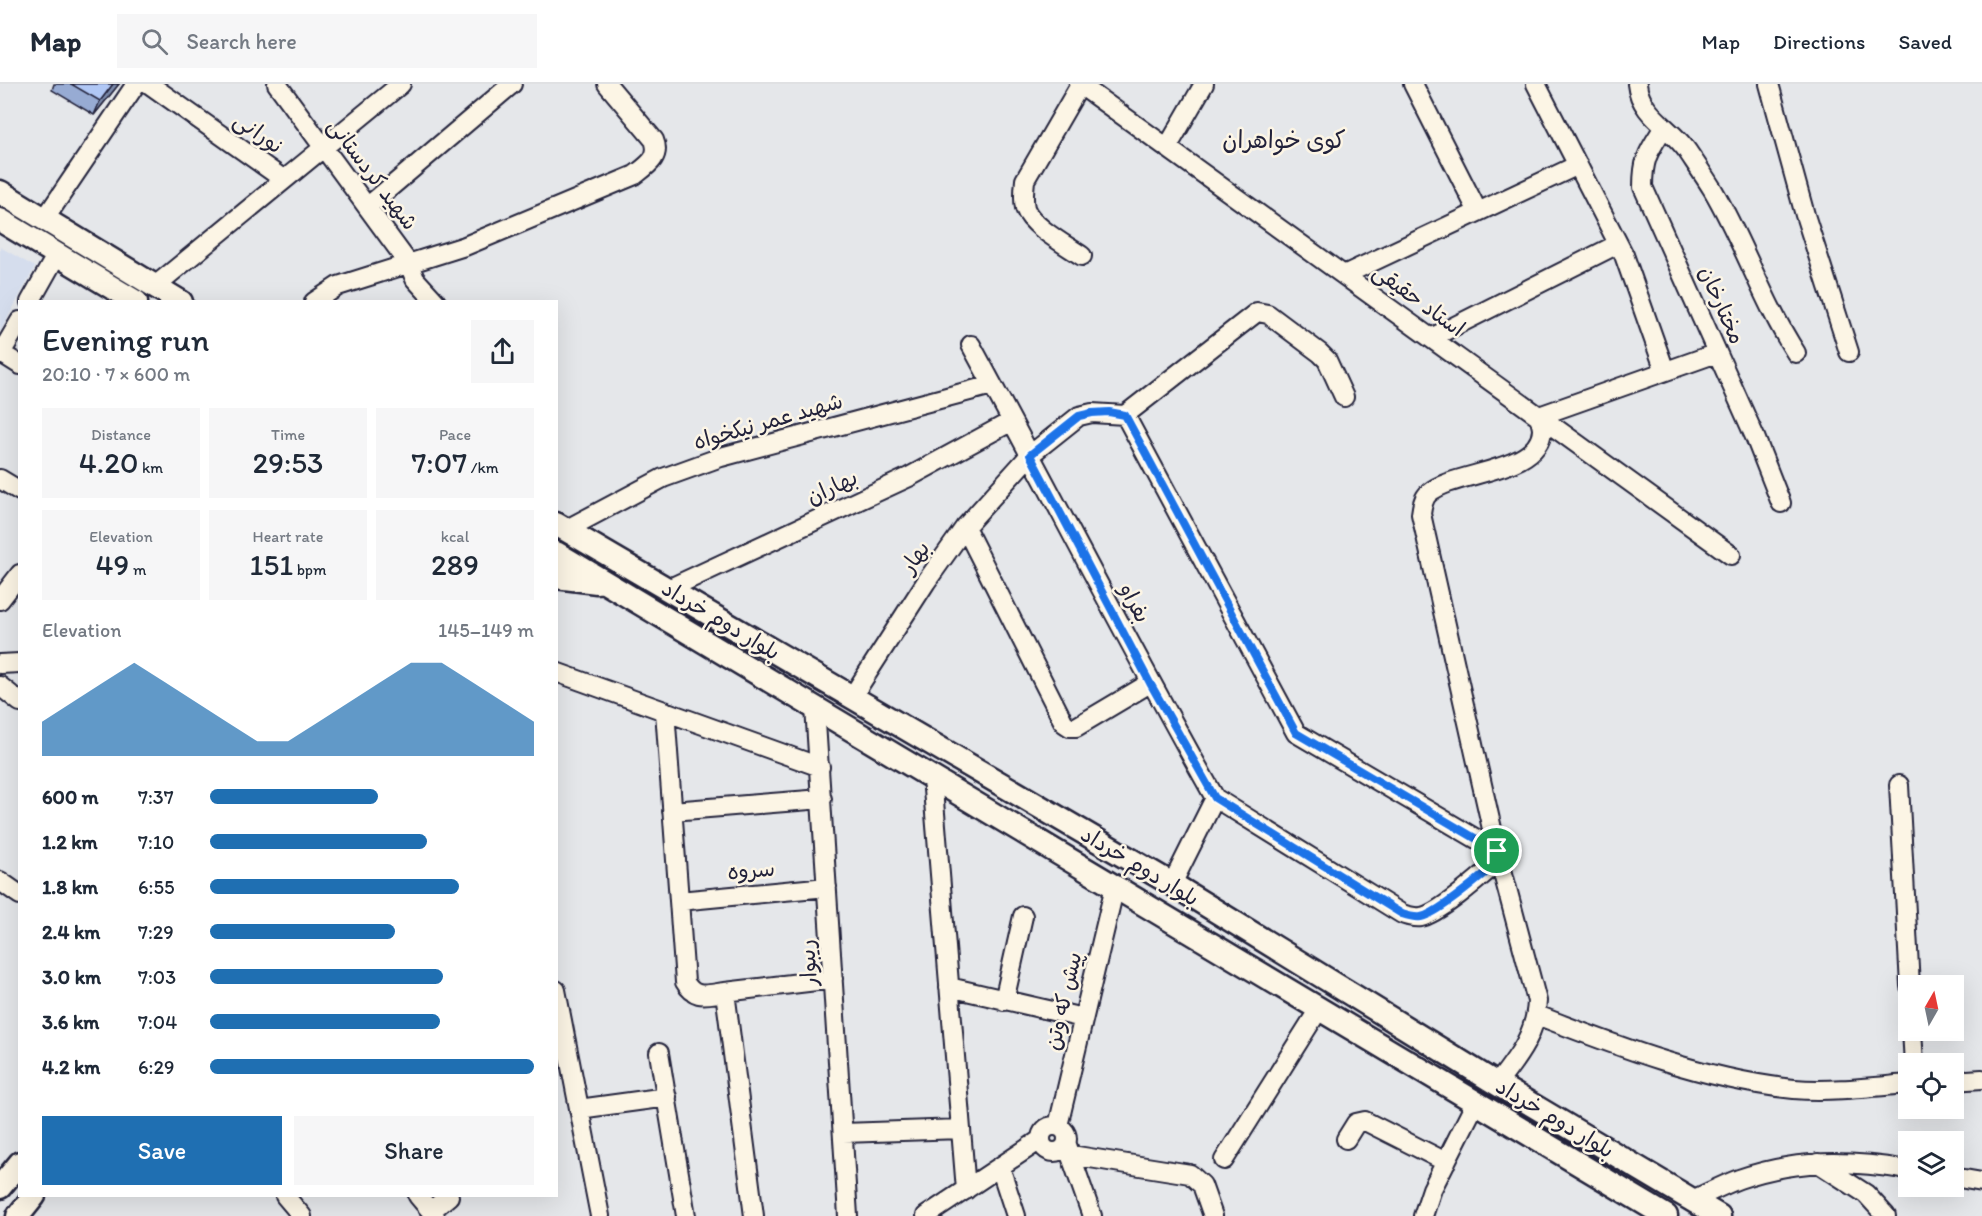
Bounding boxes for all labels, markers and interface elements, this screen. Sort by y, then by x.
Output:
search box [117,14,537,68]
text: Map [30,24,81,58]
icon: search [138,25,171,58]
text: Search here [186,28,297,55]
text: Map [1702,29,1740,54]
text: Directions [1773,29,1865,54]
text: Saved [1898,29,1952,54]
street label: نورانی [228,106,289,161]
street label: شهید کردستانی [321,113,424,236]
district label: کوی خواهران [1222,125,1346,156]
street label: استاد حقیقی [1367,258,1470,343]
street label: مختارخان [1693,262,1751,348]
text: Evening run [42,320,209,359]
button: share [471,320,534,383]
text: 20:10 · 7 × 600 m [42,362,190,386]
street label: شهید عمر نیکخواه [690,387,846,455]
text: Distance [91,425,151,444]
text: Time [271,425,305,444]
text: Pace [439,425,471,444]
text: 4.20 [79,444,138,481]
text: 29:53 [253,444,323,481]
text: 7:07 [411,444,467,481]
text: km [138,458,163,477]
text: /km [467,458,499,477]
street label: بهاران [802,464,862,510]
text: Elevation [89,527,153,546]
text: Heart rate [253,527,323,546]
text: kcal [441,527,469,546]
street label: بهار [893,536,936,580]
text: 49 [96,546,129,583]
text: 151 [250,546,293,583]
text: 289 [431,546,479,583]
text: m [129,560,146,579]
text: bpm [293,560,326,579]
street label: بلوار دوم خرداد [655,574,785,669]
street label: بفراو [1113,578,1156,627]
text: Elevation [42,618,121,642]
text: 145–149 m [438,618,534,642]
text: 600 m [42,785,99,809]
text: 7:37 [138,785,174,809]
street label: بلوار دوم خرداد [1074,820,1204,915]
pin [1471,825,1522,876]
text: 1.2 km [42,830,98,854]
text: 7:10 [138,830,174,854]
icon: arrive [1480,834,1513,867]
street label: سروه [726,854,776,886]
text: 1.8 km [42,875,98,899]
text: 6:55 [138,875,174,899]
text: 2.4 km [42,920,100,944]
text: 7:29 [138,920,174,944]
street label: ریبوار [793,938,823,989]
street label: پیش که وتن [1039,949,1088,1053]
text: 3.0 km [42,965,101,989]
text: 7:03 [138,965,176,989]
north arrow [1898,975,1964,1041]
map controls [1898,975,1964,1197]
text: 3.6 km [42,1010,99,1034]
text: 7:04 [138,1010,177,1034]
button: locate [1898,1053,1964,1119]
text: 4.2 km [42,1055,100,1079]
text: 6:29 [138,1055,174,1079]
street label: بلوار دوم خرداد [1489,1072,1619,1167]
button: Save [42,1116,282,1185]
button: Share [294,1116,534,1185]
button: layers [1898,1131,1964,1197]

